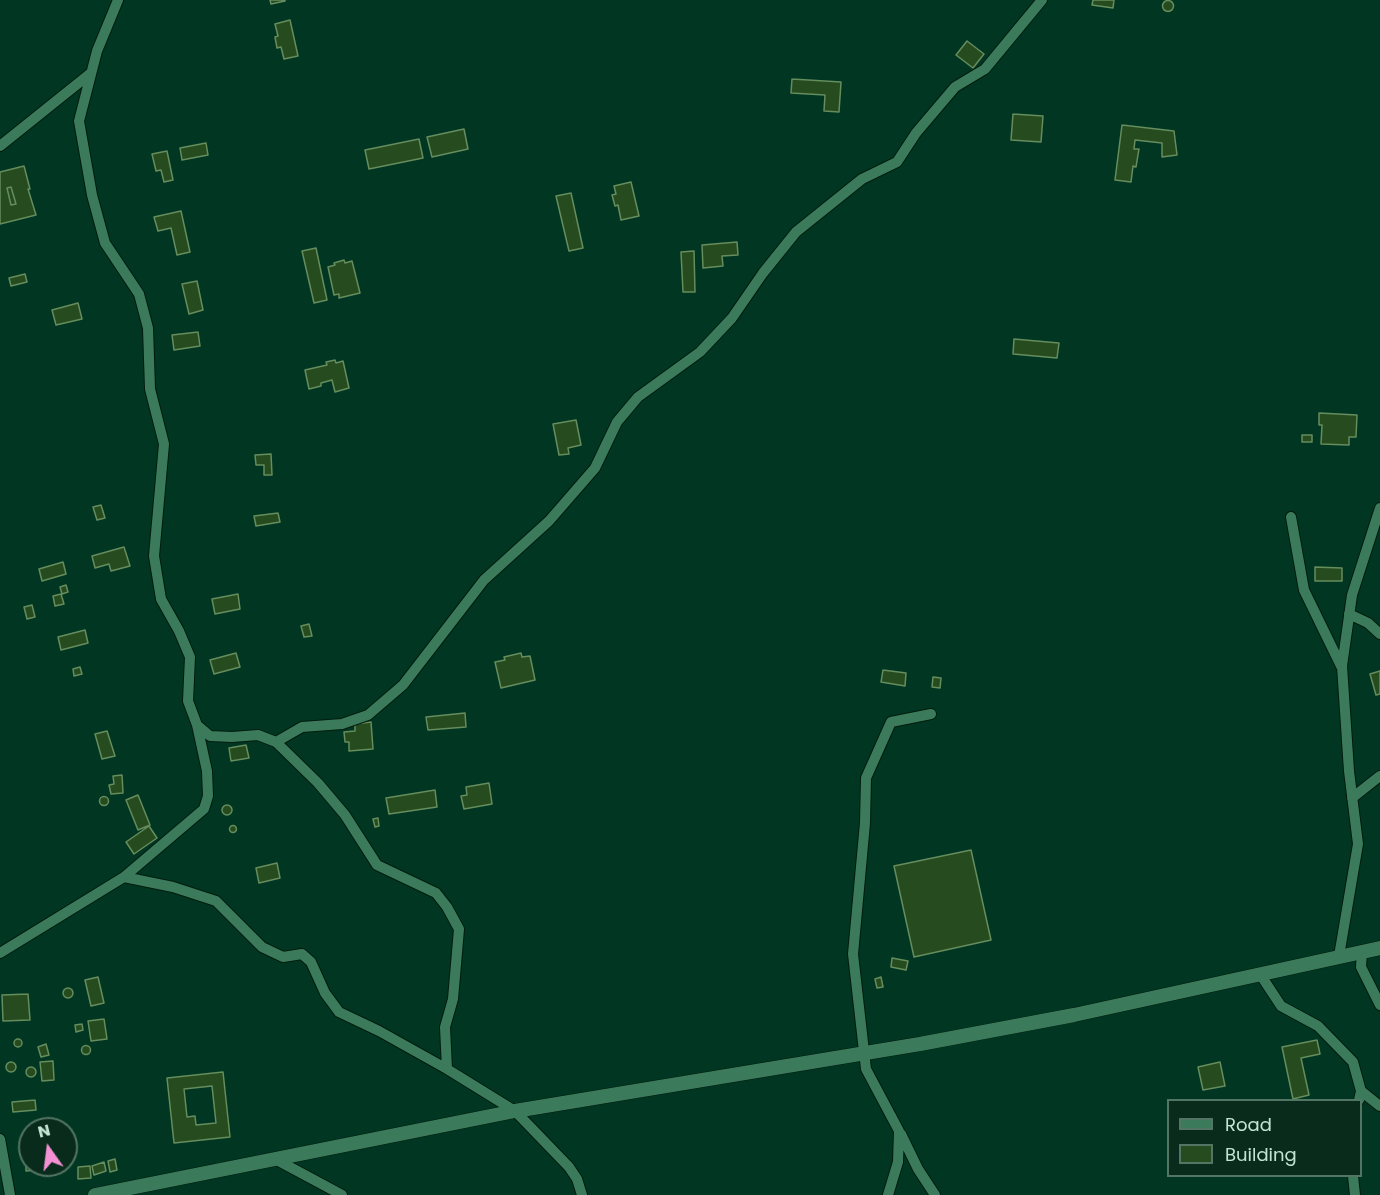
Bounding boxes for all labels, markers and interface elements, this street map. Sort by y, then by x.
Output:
legend [1167,1099,1362,1177]
text: Road [1225,1112,1272,1137]
north arrow [18,1117,78,1177]
text: N [35,1118,53,1144]
text: Building [1225,1142,1297,1167]

